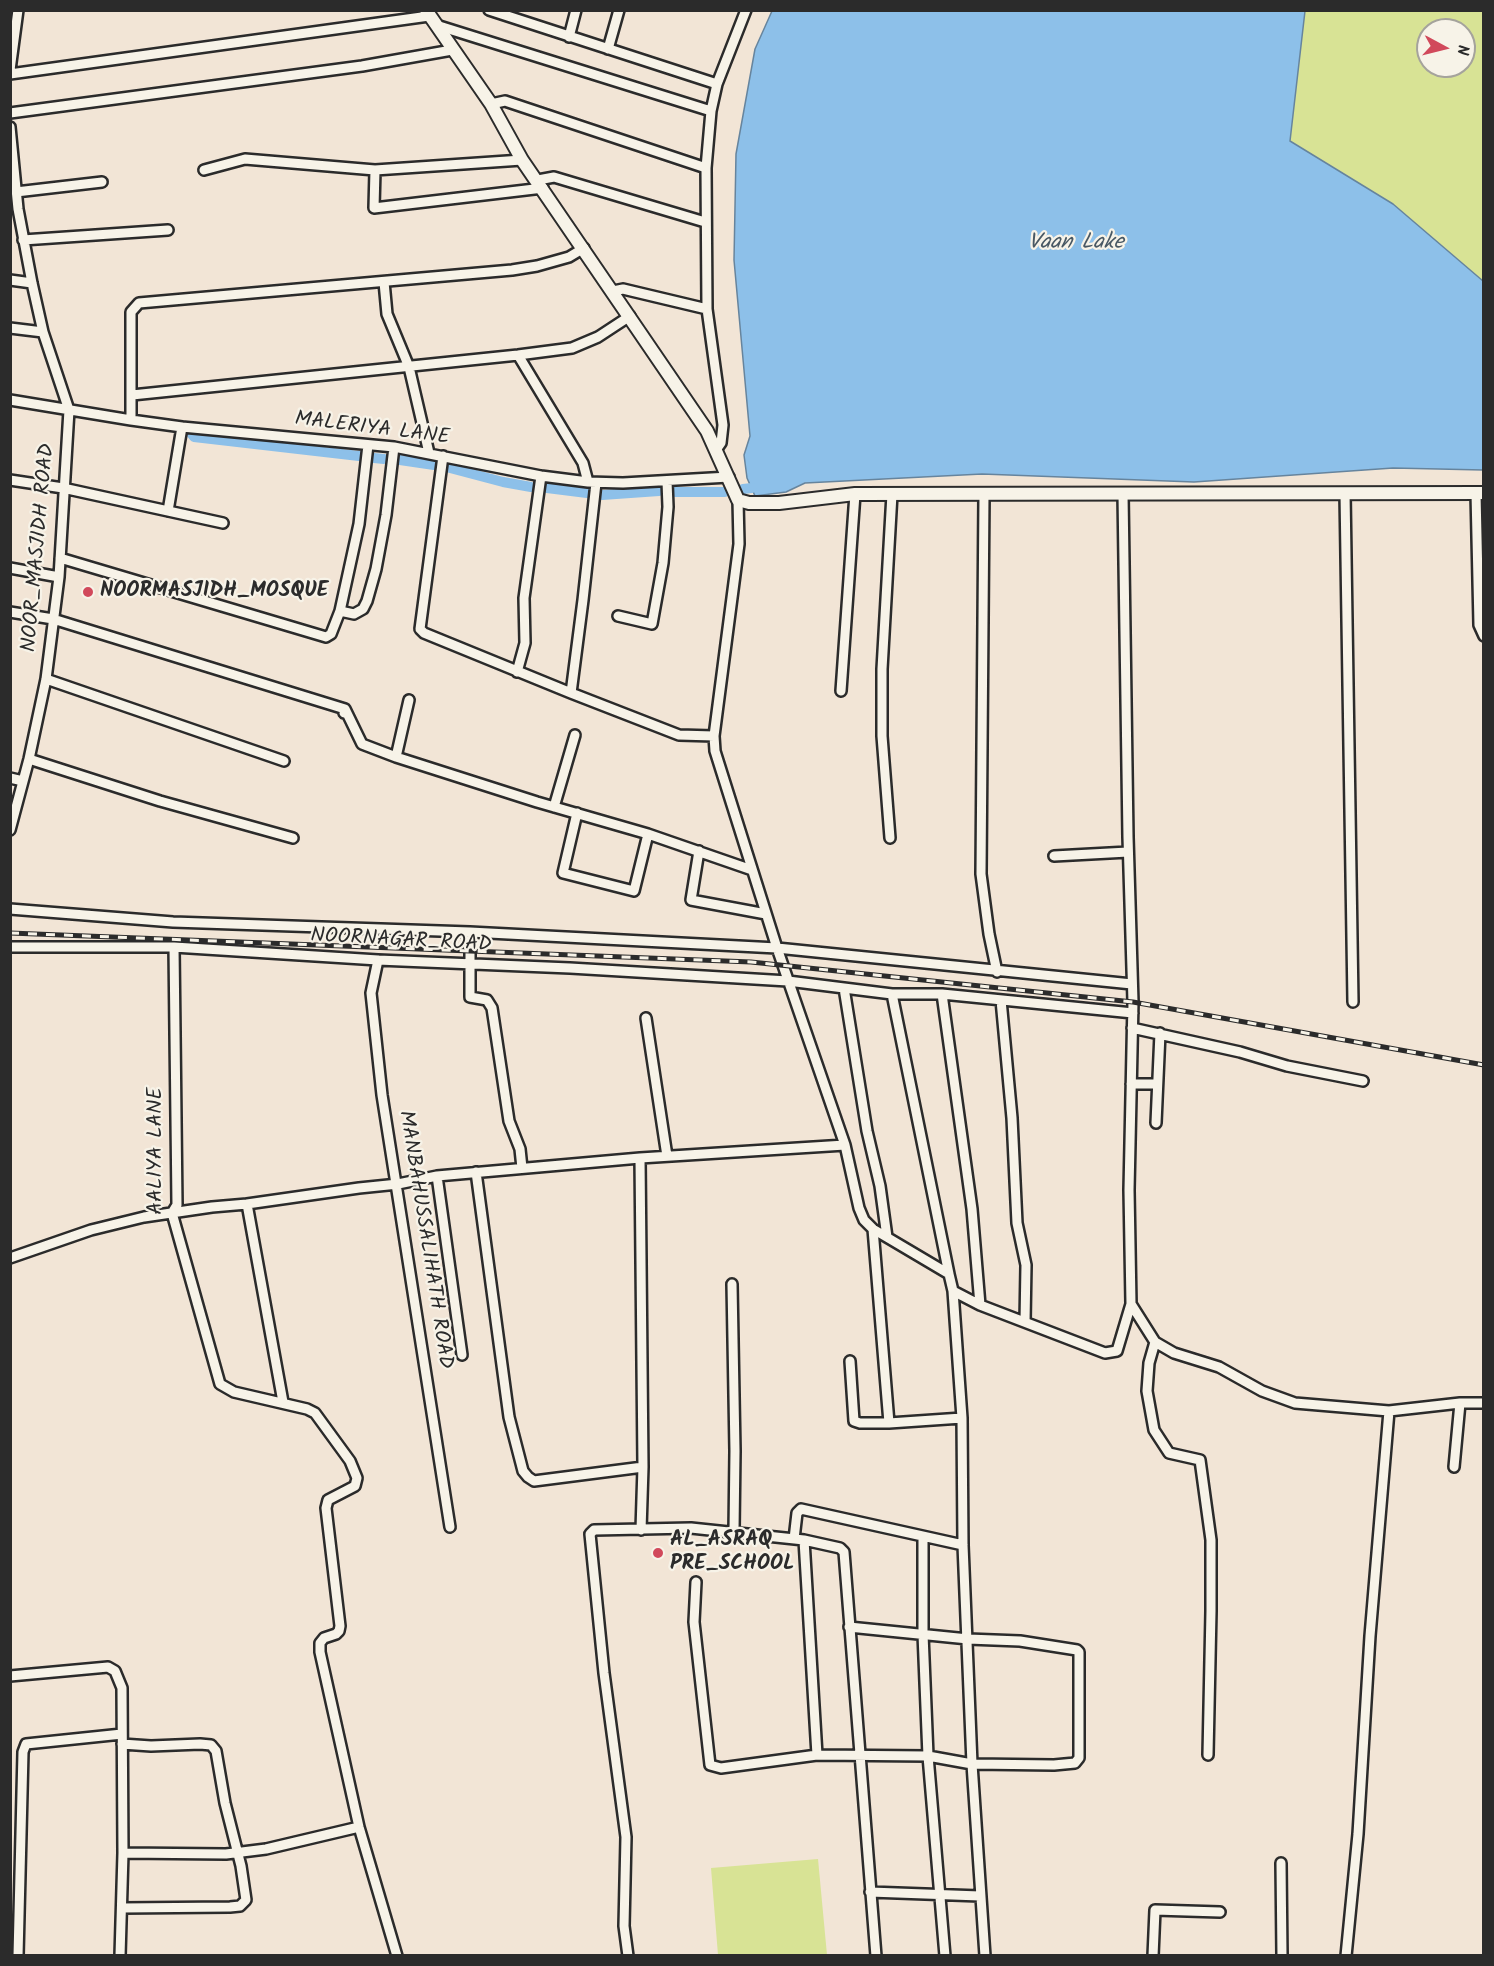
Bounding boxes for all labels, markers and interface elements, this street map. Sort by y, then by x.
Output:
north arrow [1416,18,1476,78]
text: N [1449,43,1475,57]
water label: Vaan Lake [1028,231,1124,257]
street label: MALERIYA LANE [293,408,451,452]
street label: NOOR_MASJIDH ROAD [18,443,62,653]
place label: NOORMASJIDH_MOSQUE [100,579,328,605]
marker: NOORMASJIDH_MOSQUE [81,585,95,599]
street label: NOORNAGAR_ROAD [310,925,492,959]
street label: AALIYA LANE [144,1087,170,1215]
street label: MANBAHUSSALIHATH ROAD [391,1109,457,1371]
place label: AL_ASRAQ PRE_SCHOOL [670,1528,794,1578]
marker: AL_ASRAQ PRE_SCHOOL [651,1546,665,1560]

